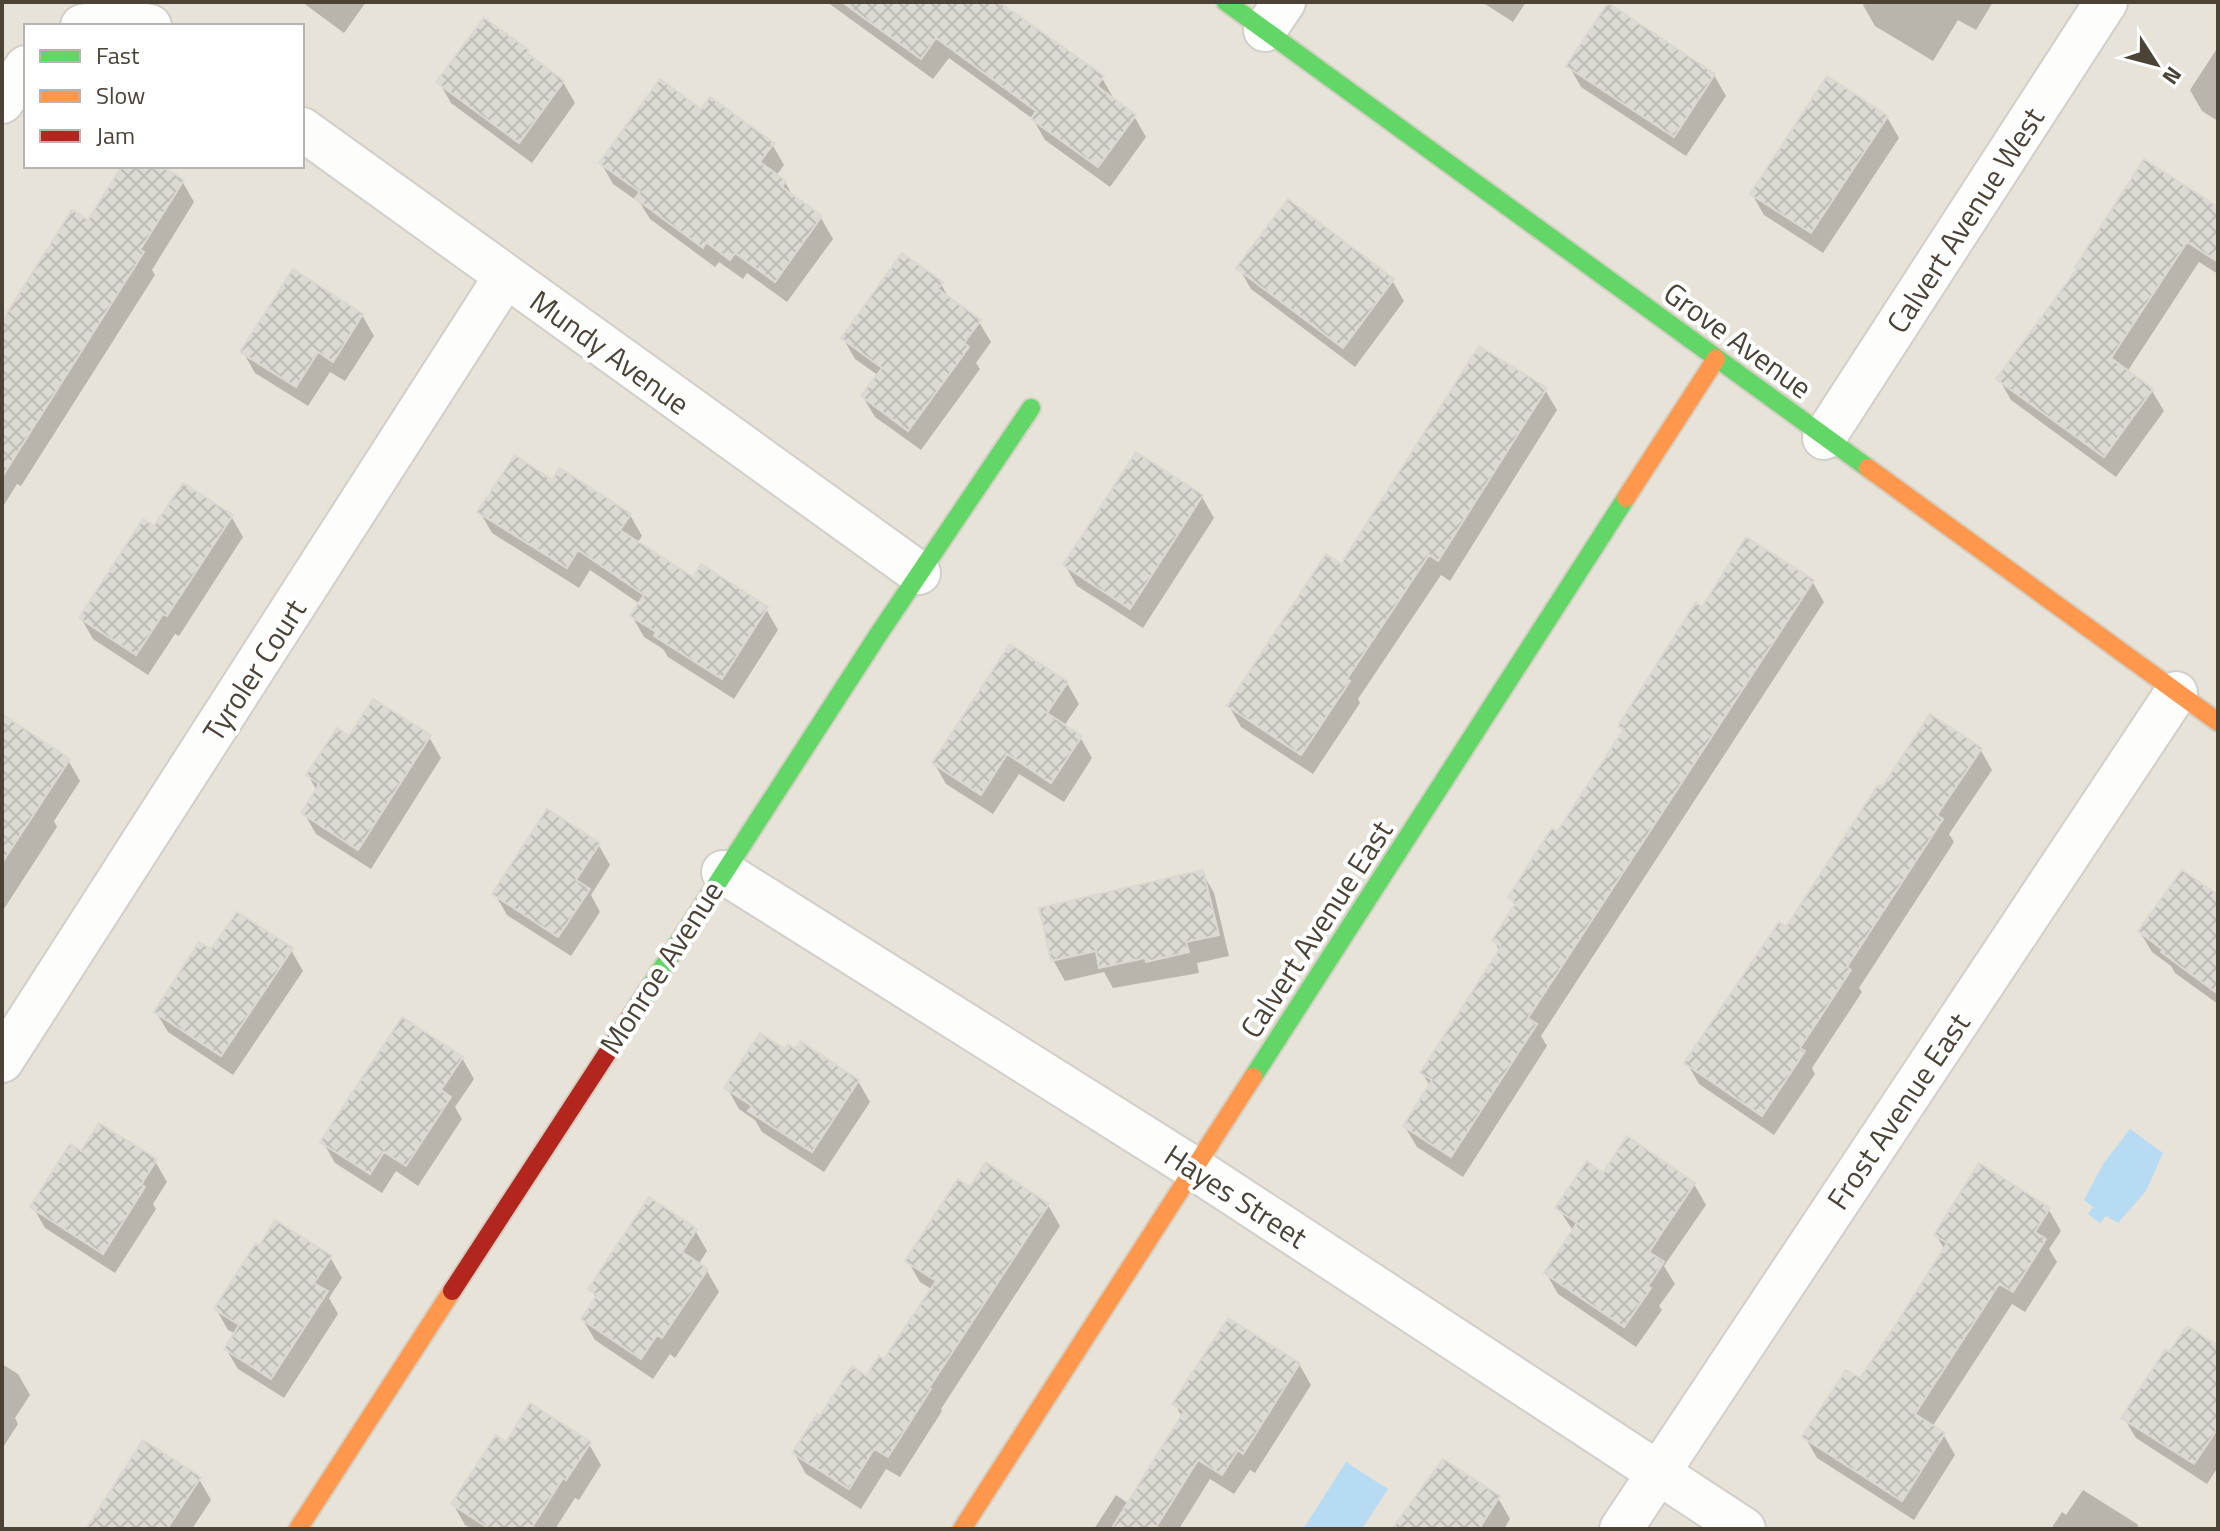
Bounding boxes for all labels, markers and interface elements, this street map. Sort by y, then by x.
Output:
legend [24,24,304,168]
north arrow [2116,24,2196,104]
text: Fast [96,37,140,73]
text: N [2154,60,2190,92]
text: Slow [96,77,145,113]
street label: Calvert Avenue West [1875,98,2056,342]
text: Jam [96,117,135,153]
street label: Grove Avenue [1654,270,1822,410]
street label: Mundy Avenue [520,278,700,426]
street label: Tyroler Court [191,589,318,750]
street label: Calvert Avenue East [1228,811,1404,1047]
street label: Monroe Avenue [588,871,734,1063]
street label: Frost Avenue East [1815,1003,1981,1219]
street label: Hayes Street [1155,1132,1317,1260]

